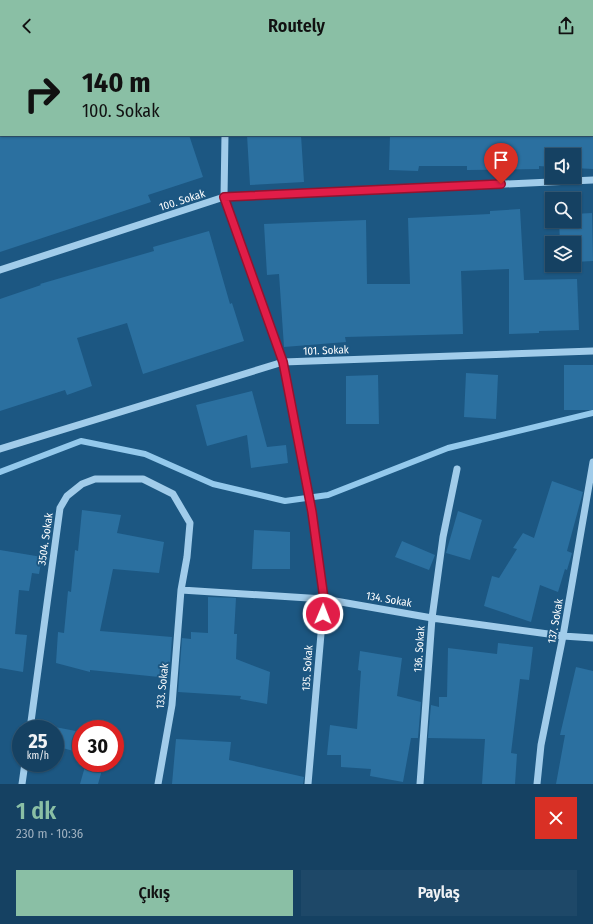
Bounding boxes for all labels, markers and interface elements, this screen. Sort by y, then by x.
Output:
icon: back [16,15,38,37]
text: Routely [268,15,325,37]
icon: share [555,15,577,37]
text: 140 m [82,66,151,99]
icon: right [16,68,68,120]
text: 100. Sokak [82,100,160,122]
pin [484,143,518,184]
map controls [545,148,581,272]
button: sound [545,148,581,184]
icon: arrive [490,149,512,171]
street label: 100. Sokak [158,187,208,214]
button: search [545,192,581,228]
button: layers [545,236,581,272]
street label: 101. Sokak [303,343,350,358]
street label: 3504. Sokak [35,511,56,566]
street label: 134. Sokak [365,589,414,610]
position arrow [302,593,344,635]
street label: 137. Sokak [545,597,566,645]
street label: 136. Sokak [411,625,428,673]
street label: 135. Sokak [299,644,316,691]
street label: 133. Sokak [154,662,171,710]
speed limit sign: 30 [72,720,124,772]
text: 25 [28,729,48,753]
text: km/h [27,750,49,762]
text: 1 dk [16,797,56,825]
button: close [535,797,577,839]
text: 230 m · 10:36 [16,826,83,841]
button: Çıkış [16,870,293,916]
button: Paylaş [301,870,577,916]

